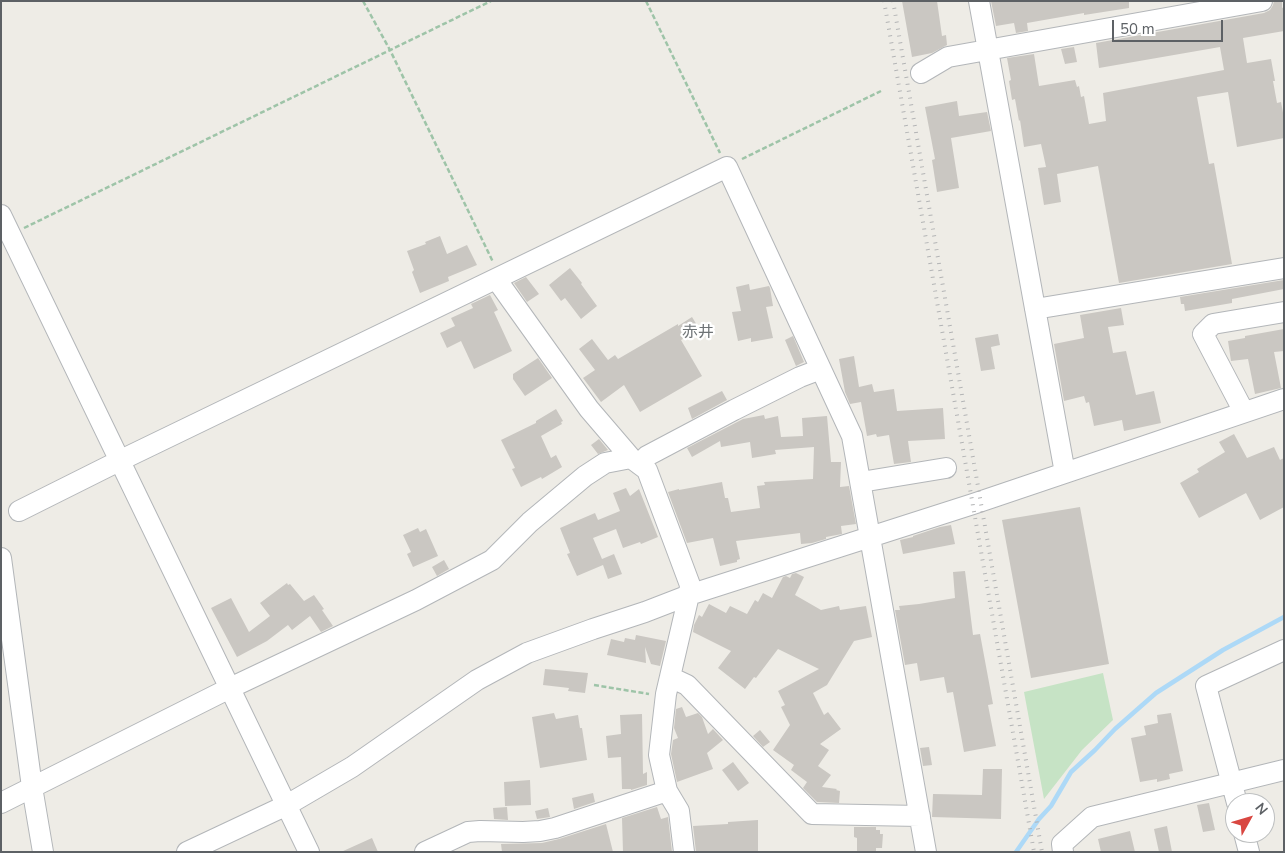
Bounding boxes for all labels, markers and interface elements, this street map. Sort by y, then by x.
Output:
scale bar [1115,10,1226,42]
text: 50 m [1120,19,1155,39]
district label: 赤井 [682,323,714,343]
north arrow [1225,793,1275,843]
text: N [1251,799,1272,819]

